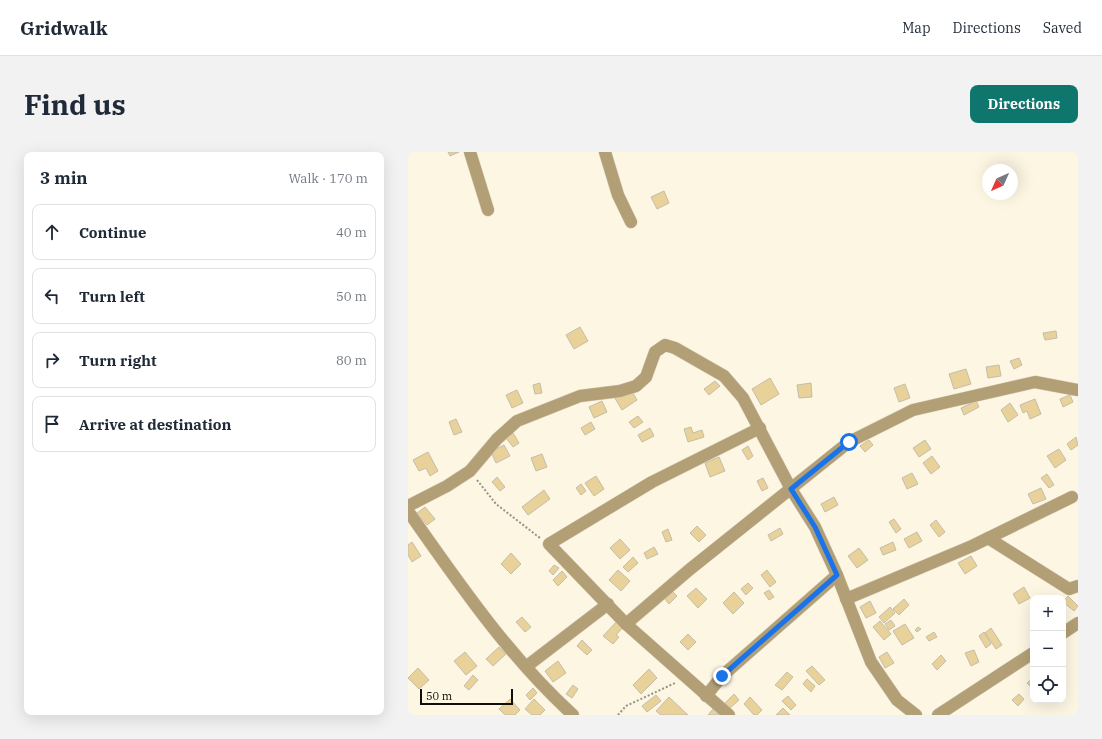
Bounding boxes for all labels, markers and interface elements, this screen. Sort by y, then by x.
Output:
text: Gridwalk [20,16,107,40]
text: Map [902,19,931,37]
text: Directions [953,19,1021,37]
text: Saved [1043,19,1082,37]
button: Directions [970,85,1078,123]
text: Find us [24,86,126,123]
north arrow [982,164,1018,200]
text: 3 min [40,167,88,189]
text: Walk · 170 m [289,170,368,187]
icon: ahead [41,221,63,243]
text: Continue [79,223,146,242]
text: 40 m [336,224,367,241]
icon: left [41,285,63,307]
text: Turn left [79,287,145,306]
text: 50 m [336,288,367,305]
icon: right [41,349,63,371]
text: Turn right [79,351,157,370]
text: 80 m [336,352,367,369]
icon: arrive [41,413,63,435]
text: Arrive at destination [79,415,231,434]
route start [840,433,858,451]
map controls [1030,595,1066,703]
button: + [1030,595,1066,631]
button: − [1030,631,1066,667]
route end [713,667,731,685]
button: locate [1030,667,1066,703]
scale bar [420,687,513,706]
text: 50 m [426,689,452,703]

